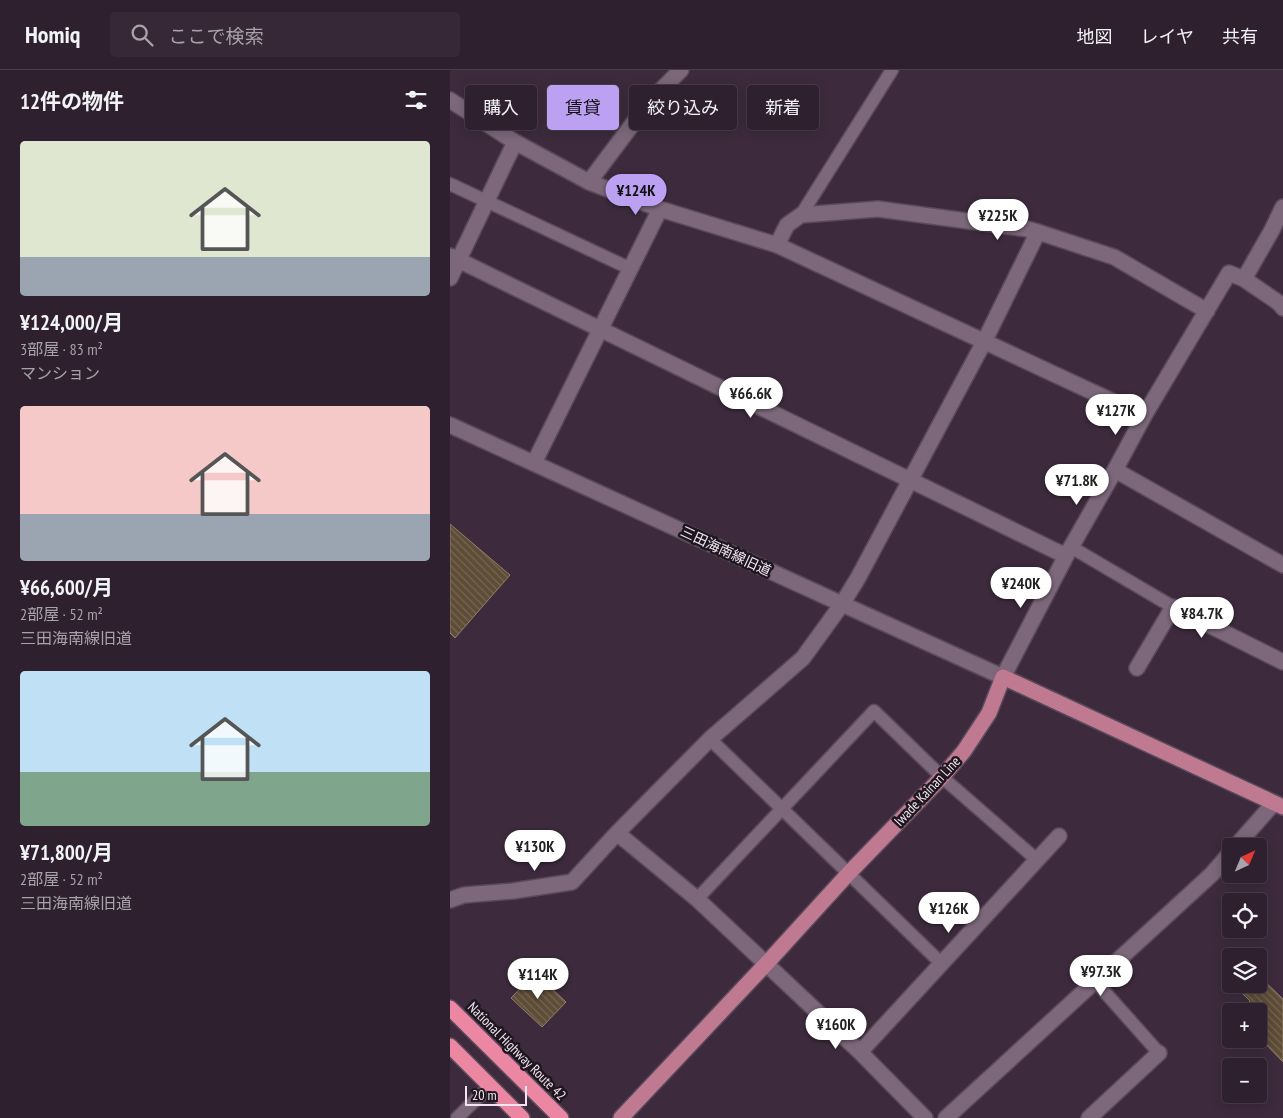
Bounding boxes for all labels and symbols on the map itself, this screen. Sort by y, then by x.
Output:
pin: ¥124K [601,174,671,216]
pin: ¥225K [963,198,1033,241]
pin: ¥66.6K [710,376,792,419]
pin: ¥127K [1081,394,1151,436]
pin: ¥71.8K [1036,464,1118,506]
street label: 三田海南線旧道 [678,522,774,580]
pin: ¥240K [986,566,1056,609]
pin: ¥84.7K [1161,596,1243,639]
street label: Iwade Kainan Line [890,752,964,830]
pin: ¥130K [500,830,570,872]
north arrow [1222,838,1268,882]
pin: ¥126K [914,892,984,934]
pin: ¥97.3K [1060,954,1142,997]
pin: ¥114K [503,958,573,1000]
street label: National Highway Route 42 [464,998,570,1104]
pin: ¥160K [801,1008,871,1050]
scale bar [465,1083,528,1106]

